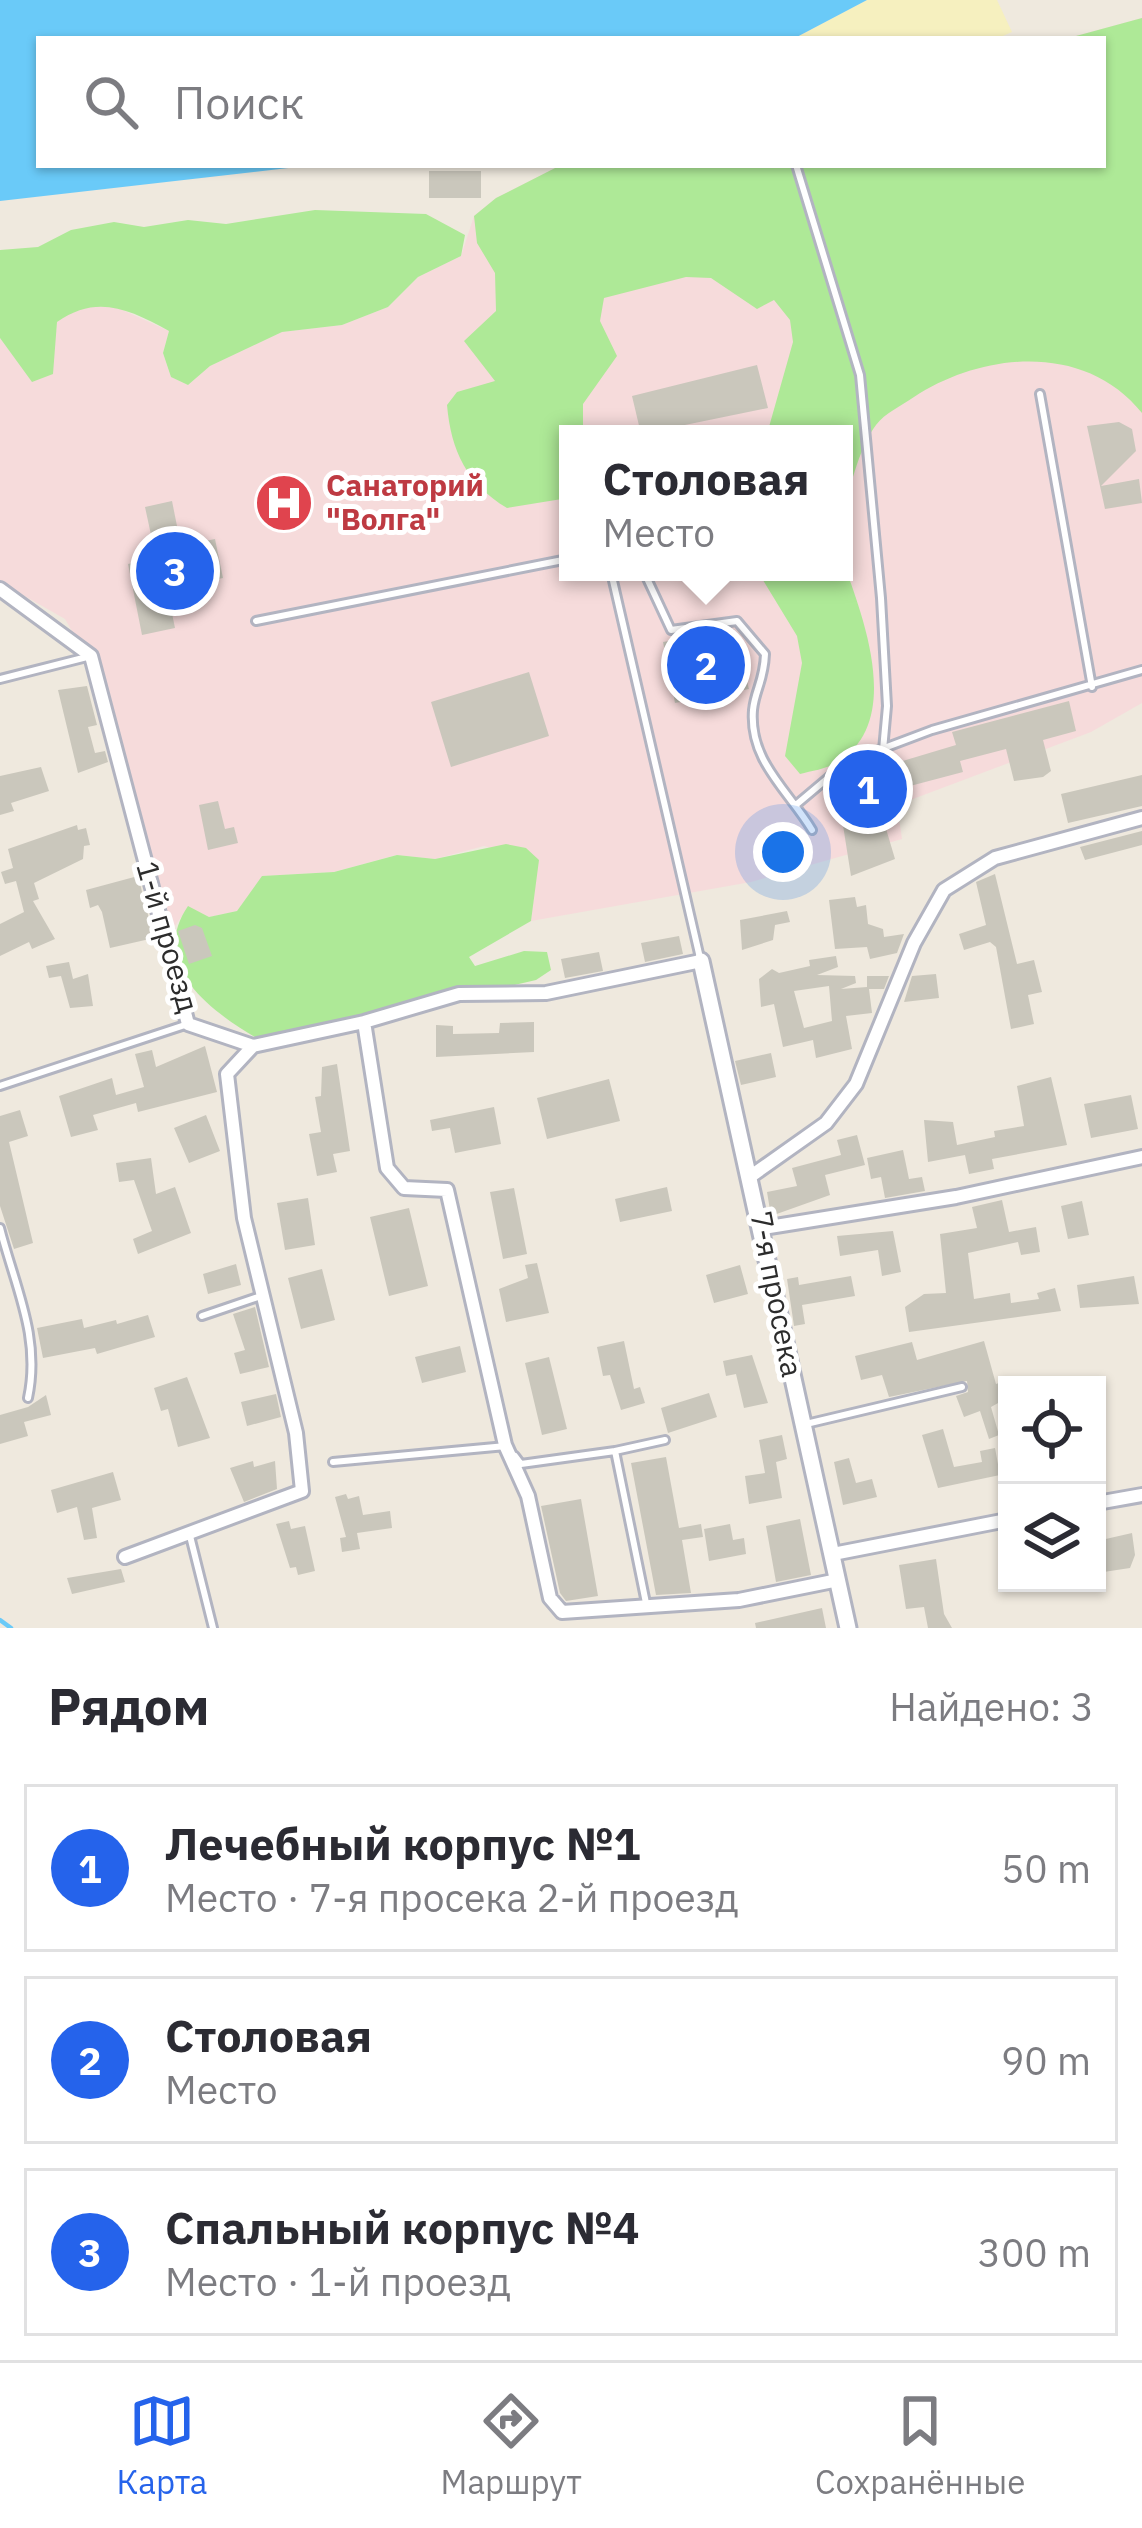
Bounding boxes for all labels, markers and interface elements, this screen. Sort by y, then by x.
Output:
search box [36,36,1106,168]
icon: search [78,69,144,135]
text: Поиск [174,73,304,131]
popup [559,425,853,581]
text: Столовая [603,449,809,507]
place label: Санаторий "Волга" [326,465,484,538]
hospital icon: Санаторий "Волга" [253,472,315,534]
text: Место [603,507,715,558]
pin: 3 [136,526,214,616]
pin: 2 [667,620,745,710]
pin: 1 [829,744,907,834]
your location [753,822,813,882]
street label: 1-й проезд [128,856,209,1017]
street label: 7-я просека [742,1207,813,1380]
map controls [998,1376,1106,1592]
button: locate [998,1376,1106,1484]
button: layers [998,1484,1106,1592]
text: Рядом [48,1673,210,1739]
text: Найдено: 3 [889,1681,1094,1732]
text: Лечебный корпус №1 [165,1814,640,1872]
text: 1 [78,1843,102,1894]
text: 50 m [1001,1843,1091,1894]
text: Место · 7-я просека 2-й проезд [165,1872,739,1923]
text: Столовая [165,2006,372,2064]
text: 2 [78,2035,102,2086]
text: 90 m [1001,2035,1091,2086]
text: Место [165,2064,278,2115]
text: Спальный корпус №4 [165,2198,640,2256]
text: 3 [78,2227,102,2278]
text: 300 m [978,2227,1091,2278]
text: Место · 1-й проезд [165,2256,511,2307]
tab: Карта [117,2388,207,2503]
tab: Маршрут [441,2388,582,2503]
tab: Сохранённые [815,2388,1025,2503]

